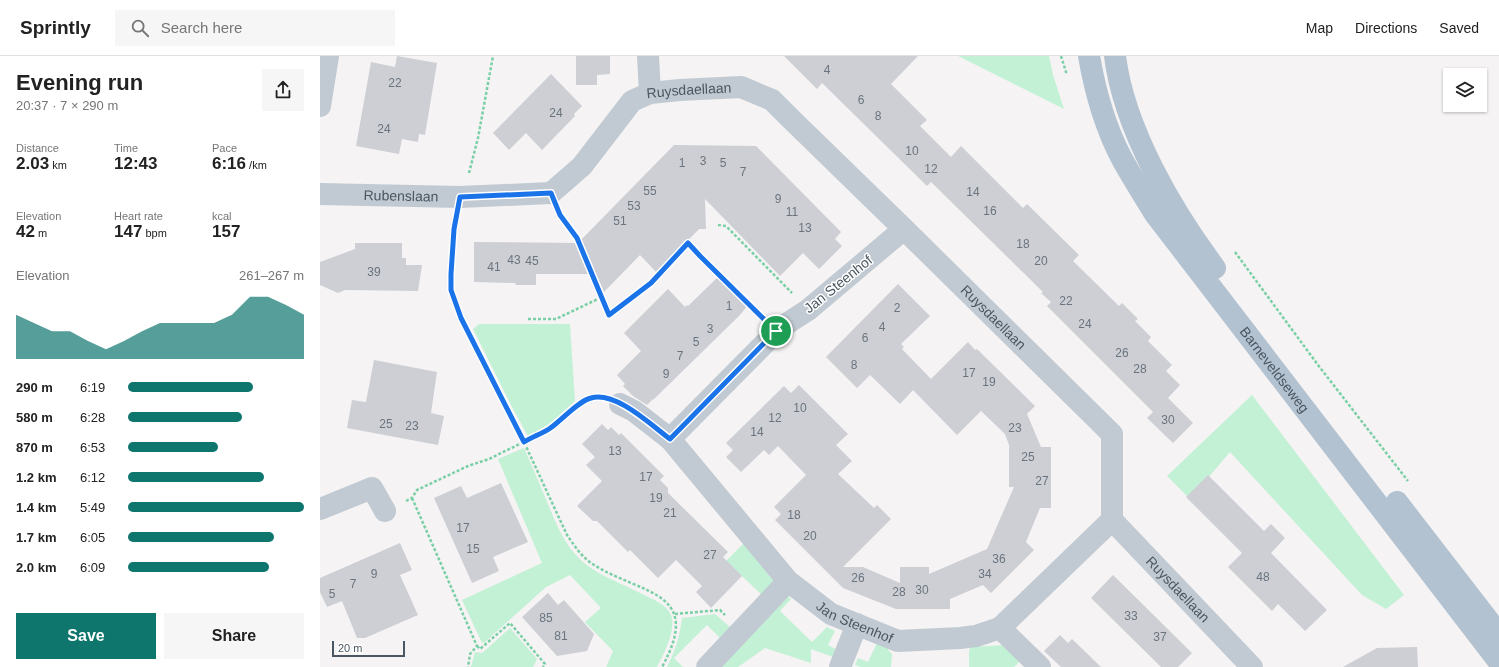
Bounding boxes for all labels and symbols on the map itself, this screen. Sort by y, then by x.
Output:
house number: 4 [824,63,831,77]
house number: 22 [388,76,402,90]
street label: Ruysdaellaan [646,79,732,101]
house number: 6 [858,93,865,107]
house number: 24 [549,106,563,120]
house number: 8 [875,109,882,123]
house number: 24 [377,122,391,136]
house number: 10 [905,144,919,158]
house number: 3 [700,154,707,168]
house number: 1 [679,156,686,170]
house number: 5 [720,156,727,170]
house number: 12 [924,162,938,176]
house number: 7 [740,165,747,179]
house number: 55 [643,184,657,198]
house number: 14 [966,185,980,199]
street label: Rubenslaan [363,187,439,205]
house number: 9 [775,192,782,206]
house number: 53 [627,199,641,213]
house number: 16 [983,204,997,218]
house number: 11 [786,205,799,219]
house number: 51 [613,214,627,228]
house number: 13 [798,221,812,235]
house number: 18 [1016,237,1030,251]
street label: Jan Steenhof [801,252,875,316]
house number: 43 [507,253,521,267]
house number: 45 [525,254,539,268]
house number: 20 [1034,254,1048,268]
house number: 41 [487,260,501,274]
house number: 39 [367,265,381,279]
street label: Ruysdaellaan [958,282,1029,353]
house number: 22 [1059,294,1073,308]
house number: 1 [726,299,733,313]
house number: 2 [894,301,901,315]
pin [759,314,793,348]
house number: 24 [1078,317,1092,331]
house number: 4 [879,320,886,334]
house number: 3 [707,322,714,336]
street label: Barneveldseweg [1237,324,1312,416]
house number: 6 [862,331,869,345]
house number: 5 [693,335,700,349]
house number: 26 [1115,346,1129,360]
house number: 7 [677,349,684,363]
house number: 8 [851,358,858,372]
house number: 28 [1133,362,1147,376]
house number: 17 [962,366,976,380]
house number: 9 [663,367,670,381]
house number: 19 [982,375,996,389]
house number: 10 [793,401,807,415]
house number: 12 [768,411,782,425]
house number: 30 [1161,413,1175,427]
house number: 25 [379,417,393,431]
house number: 23 [405,419,419,433]
house number: 23 [1008,421,1022,435]
house number: 14 [750,425,764,439]
house number: 13 [608,444,622,458]
house number: 25 [1021,450,1035,464]
house number: 17 [639,470,653,484]
house number: 27 [1035,474,1049,488]
house number: 19 [649,491,663,505]
house number: 21 [663,506,677,520]
house number: 18 [787,508,801,522]
house number: 17 [456,521,470,535]
house number: 20 [803,529,817,543]
house number: 15 [466,542,480,556]
house number: 27 [703,548,717,562]
house number: 36 [992,552,1006,566]
street label: Ruysdaellaan [1143,553,1213,626]
house number: 9 [371,567,378,581]
house number: 34 [978,567,992,581]
house number: 48 [1256,570,1270,584]
house number: 26 [851,571,865,585]
house number: 7 [350,577,357,591]
house number: 30 [915,583,929,597]
house number: 28 [892,585,906,599]
house number: 5 [329,587,336,601]
street label: Jan Steenhof [813,598,896,646]
house number: 33 [1124,609,1138,623]
house number: 85 [539,611,553,625]
house number: 81 [554,629,568,643]
house number: 37 [1153,630,1167,644]
scale bar [332,639,405,658]

